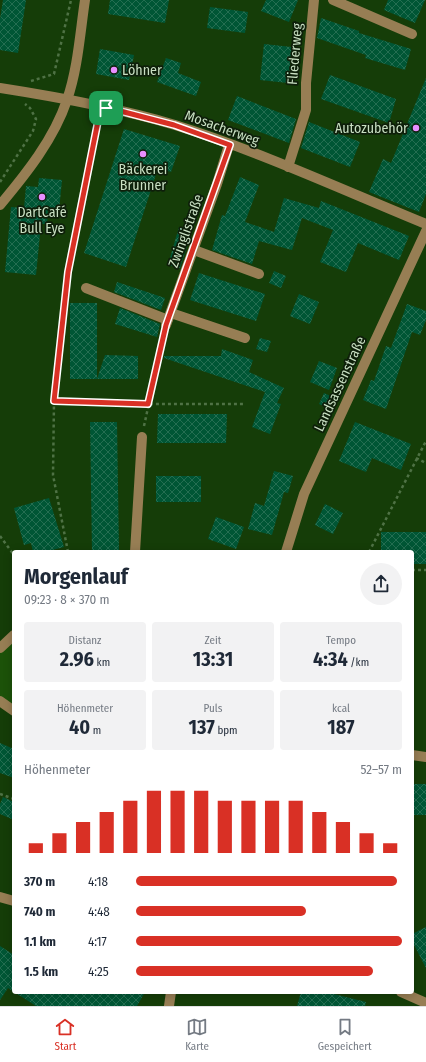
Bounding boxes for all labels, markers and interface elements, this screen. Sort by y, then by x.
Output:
street label: Fliederweg [284,22,306,86]
place label: Löhner [122,62,162,79]
marker: Löhner [109,65,119,75]
pin [89,91,123,125]
icon: arrive [95,97,117,119]
street label: Mosacherweg [182,107,262,149]
place label: Autozubehör [335,120,408,137]
marker: Autozubehör [411,123,421,133]
marker: Bäckerei Brunner [138,149,148,159]
place label: Bäckerei Brunner [119,161,167,194]
marker: DartCafé Bull Eye [37,192,47,202]
street label: Zwinglistraße [165,192,207,270]
place label: DartCafé Bull Eye [17,204,67,237]
street label: Landsassenstraße [311,334,369,434]
text: Morgenlauf [24,563,128,590]
button: share [360,563,402,605]
text: 09:23 · 8 × 370 m [24,592,109,607]
text: Distanz [69,634,101,647]
text: Zeit [205,634,221,647]
text: Tempo [326,634,356,647]
text: 2.96 [60,647,94,671]
text: 13:31 [193,647,233,671]
text: 4:34 [313,647,348,671]
text: km [94,656,110,669]
text: /km [348,656,369,669]
text: Höhenmeter [57,702,113,715]
text: Puls [204,702,222,715]
text: kcal [332,702,350,715]
text: 40 [69,715,90,739]
text: 137 [188,715,215,739]
text: 187 [327,715,355,739]
text: m [90,724,101,737]
text: bpm [215,724,238,737]
text: Höhenmeter [24,762,90,777]
text: 52–57 m [360,762,402,777]
text: 370 m [24,874,55,889]
text: 4:18 [88,874,108,889]
text: 740 m [24,904,56,919]
text: 4:48 [88,904,110,919]
text: 1.1 km [24,934,56,949]
text: 4:17 [88,934,107,949]
text: 1.5 km [24,964,58,979]
text: 4:25 [88,964,109,979]
tab: Start [54,1016,76,1053]
tab: Karte [185,1016,209,1053]
tab: Gespeichert [318,1016,372,1053]

